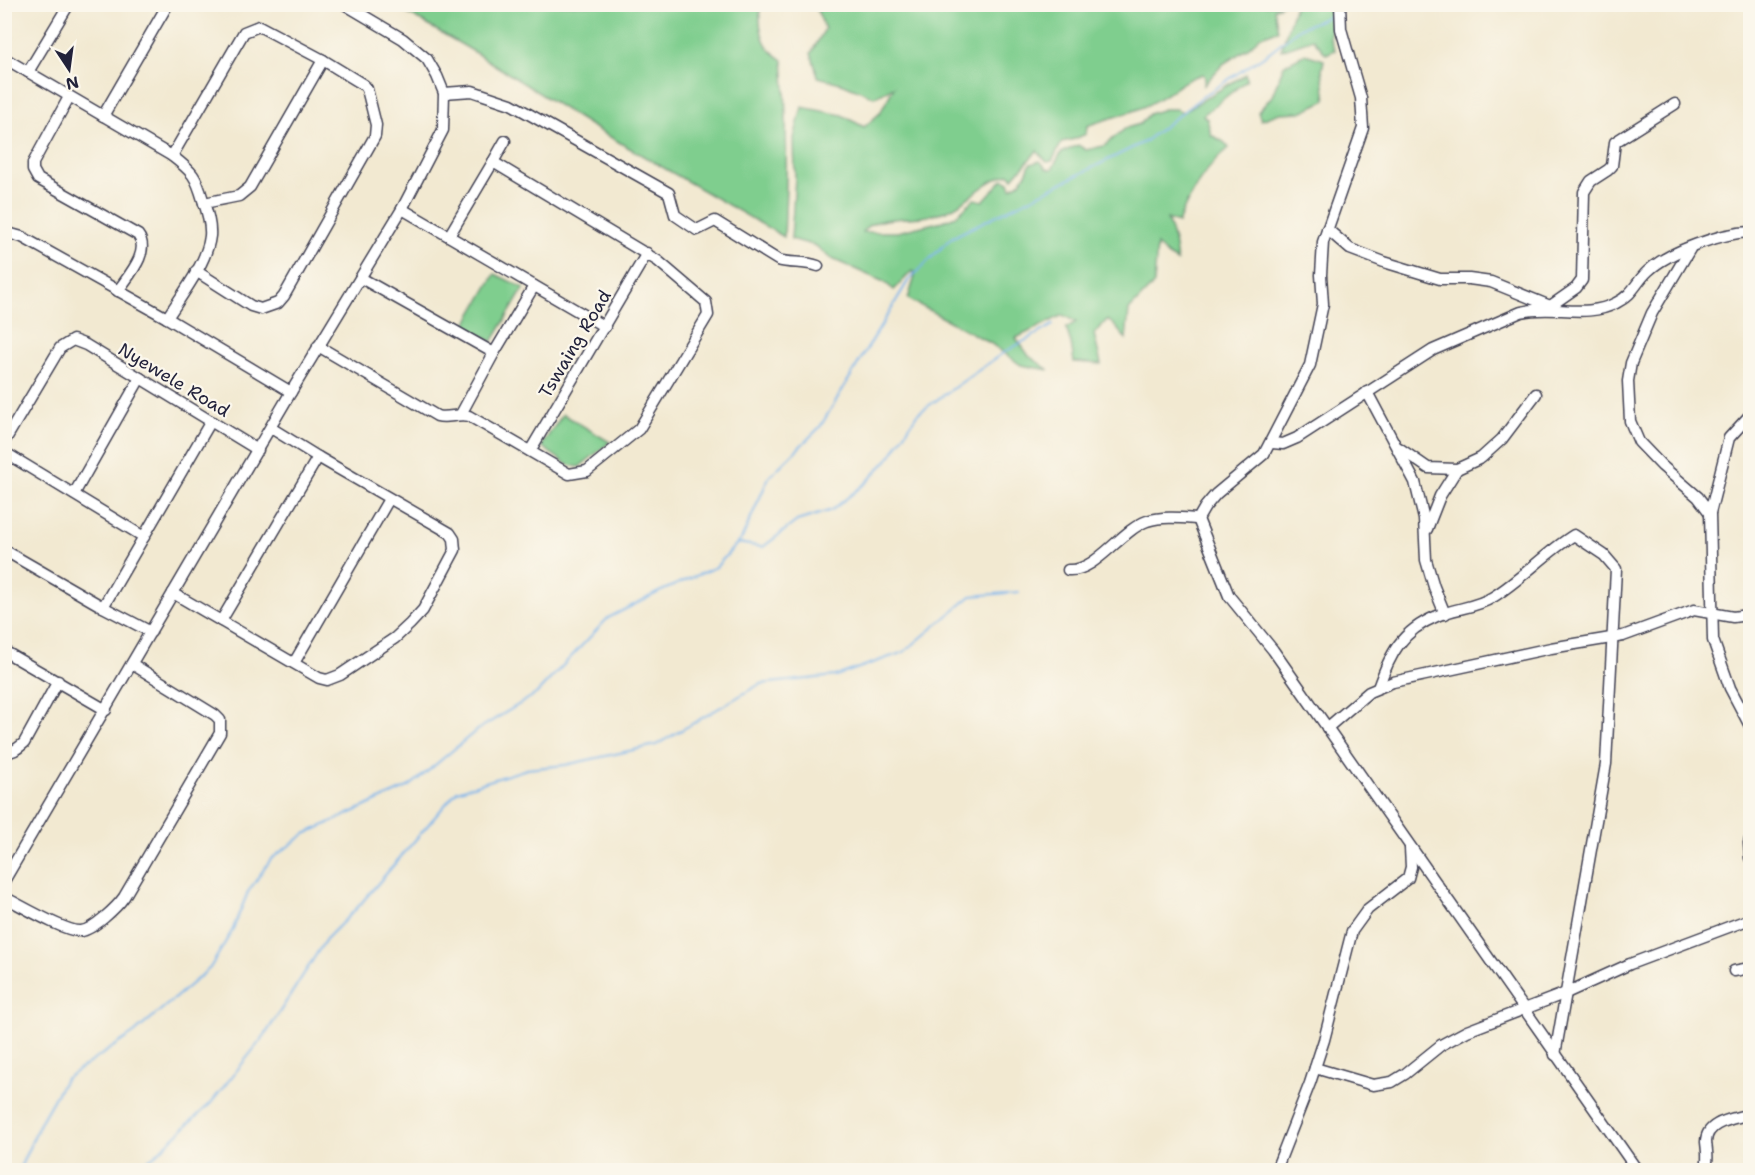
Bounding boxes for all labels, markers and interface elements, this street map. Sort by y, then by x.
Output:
north arrow [39,39,99,99]
text: N [64,71,81,95]
street label: Tswaing Road [533,286,617,402]
street label: Nyewele Road [114,337,234,423]

